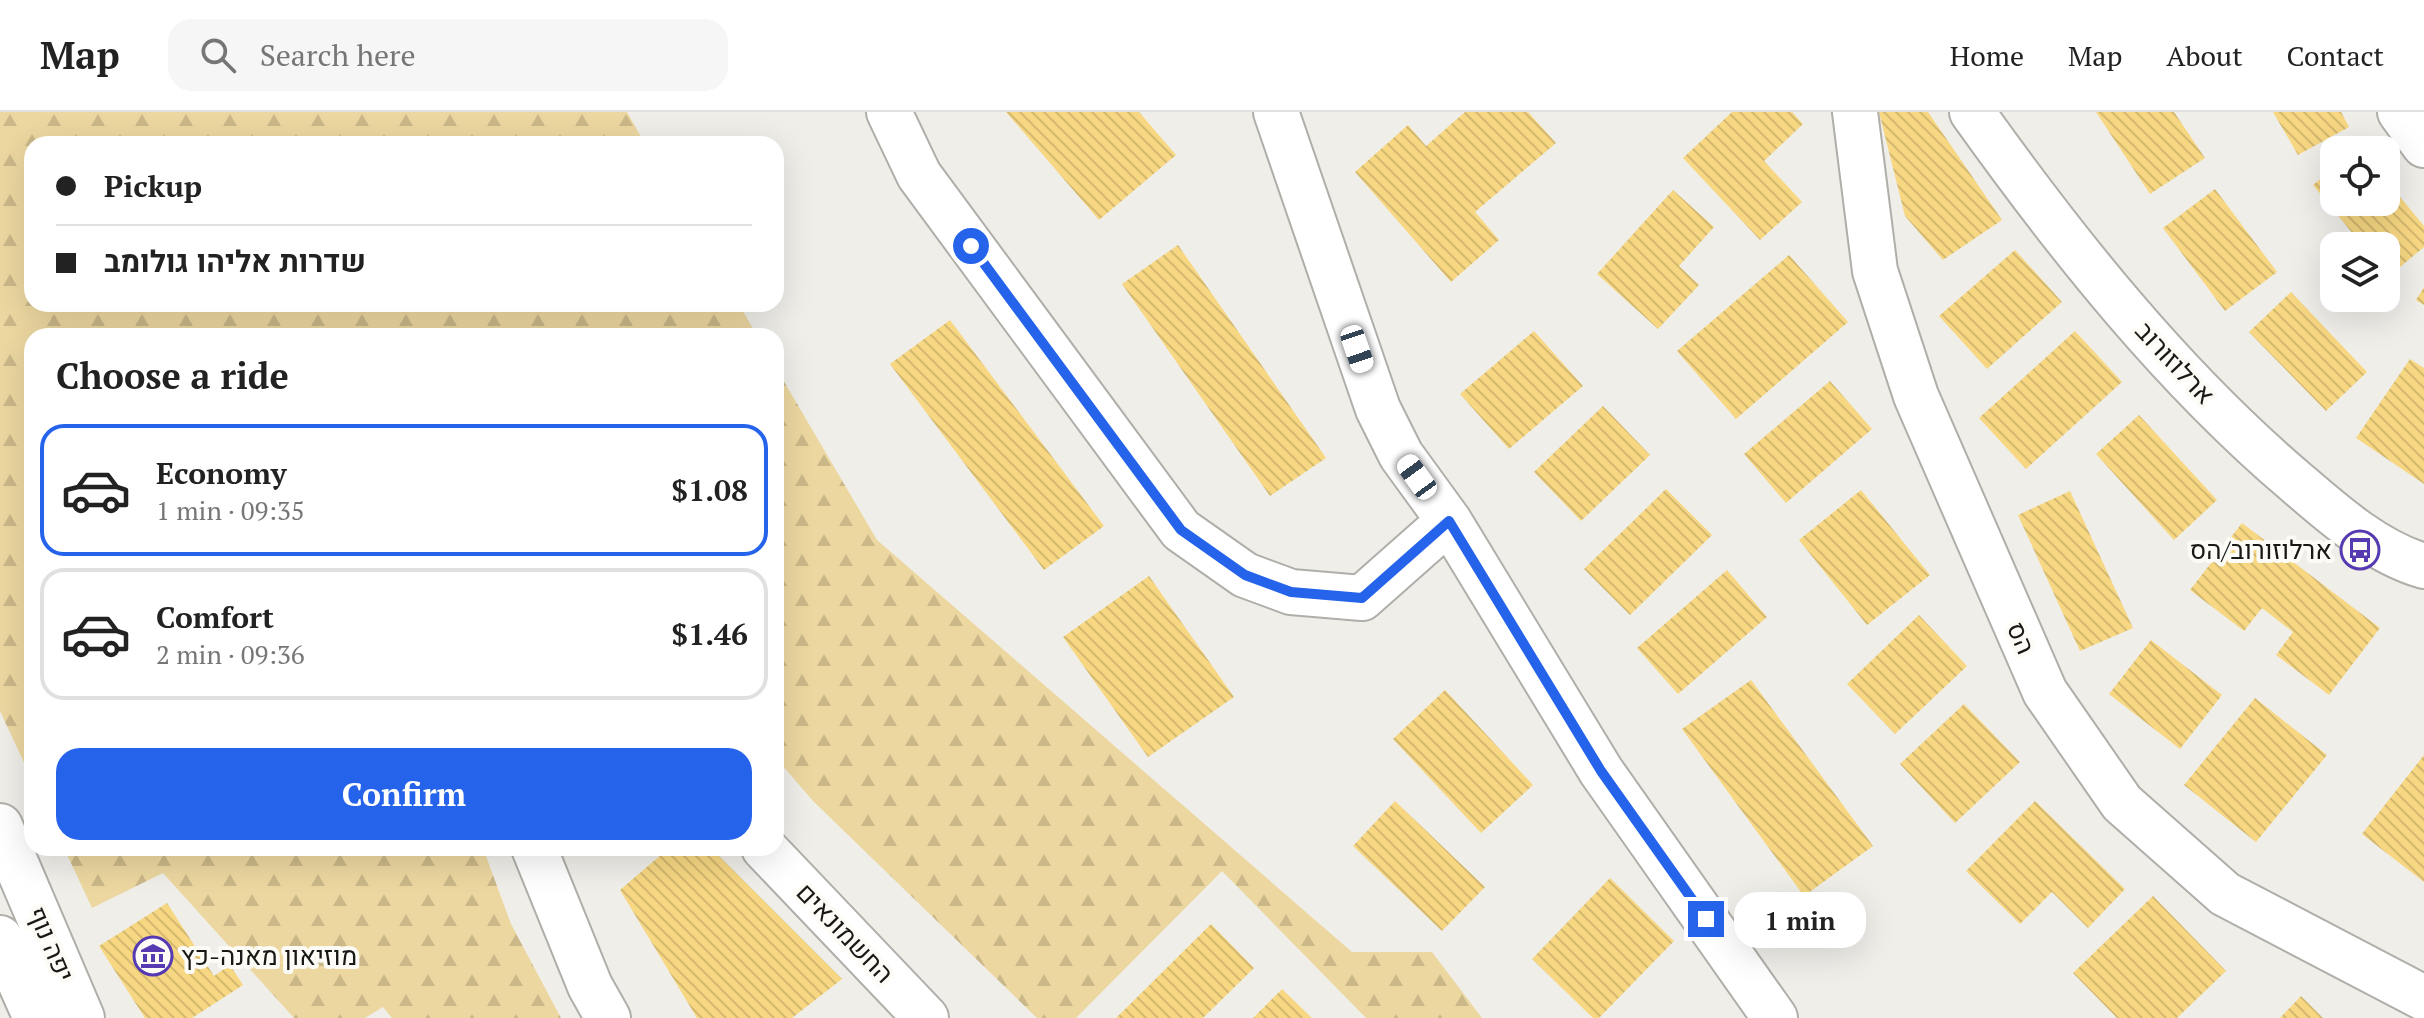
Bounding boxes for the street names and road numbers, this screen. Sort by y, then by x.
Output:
street label: ארלוזורוב [2129,314,2223,411]
street label: הס [2000,616,2044,659]
street label: החשמונאים [790,875,902,990]
street label: יפה נוף [21,901,83,986]

